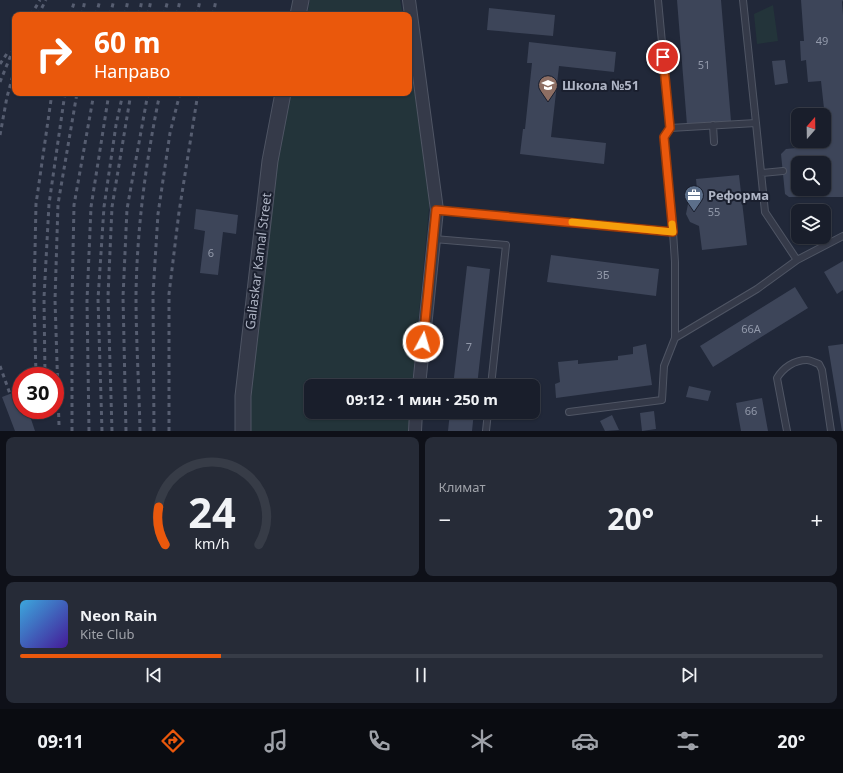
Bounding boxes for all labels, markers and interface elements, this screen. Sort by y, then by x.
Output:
text: 60 m [94,23,161,61]
icon: right [28,28,80,80]
house number: 49 [816,33,828,48]
pin [646,40,680,74]
icon: arrive [652,46,674,68]
house number: 51 [698,57,710,72]
text: Направо [94,59,170,83]
school or university icon: Школа №51 [537,74,559,102]
place label: Школа №51 [562,76,639,94]
north arrow [791,108,831,148]
map controls [791,108,831,244]
button: search [791,156,831,196]
office icon: Реформа [683,184,705,212]
place label: Реформа [708,186,769,204]
street label: Galiaskar Kamal Street [241,191,275,330]
house number: 55 [708,204,720,219]
button: layers [791,204,831,244]
house number: 6 [208,245,214,260]
house number: 3Б [596,267,610,282]
position arrow [402,321,444,363]
house number: 66А [741,321,762,336]
house number: 7 [466,339,472,354]
speed limit sign: 30 [12,367,64,419]
text: 09:12 · 1 мин · 250 m [346,389,498,409]
house number: 66 [745,403,757,418]
text: Климат [439,478,485,496]
text: 24 [188,483,236,539]
text: 20° [607,498,654,539]
text: − [439,504,451,534]
text: + [810,504,823,534]
text: km/h [195,533,230,552]
text: Neon Rain [80,605,157,625]
text: Kite Club [80,625,134,643]
icon: previous [143,664,165,686]
icon: pause [410,664,432,686]
icon: next [678,664,700,686]
icon: directions [159,727,187,755]
icon: music [262,727,290,755]
icon: phone [365,727,393,755]
icon: climate [468,727,496,755]
icon: car [571,727,599,755]
icon: filters [674,727,702,755]
text: 09:11 [38,729,84,753]
text: 20° [777,729,805,753]

